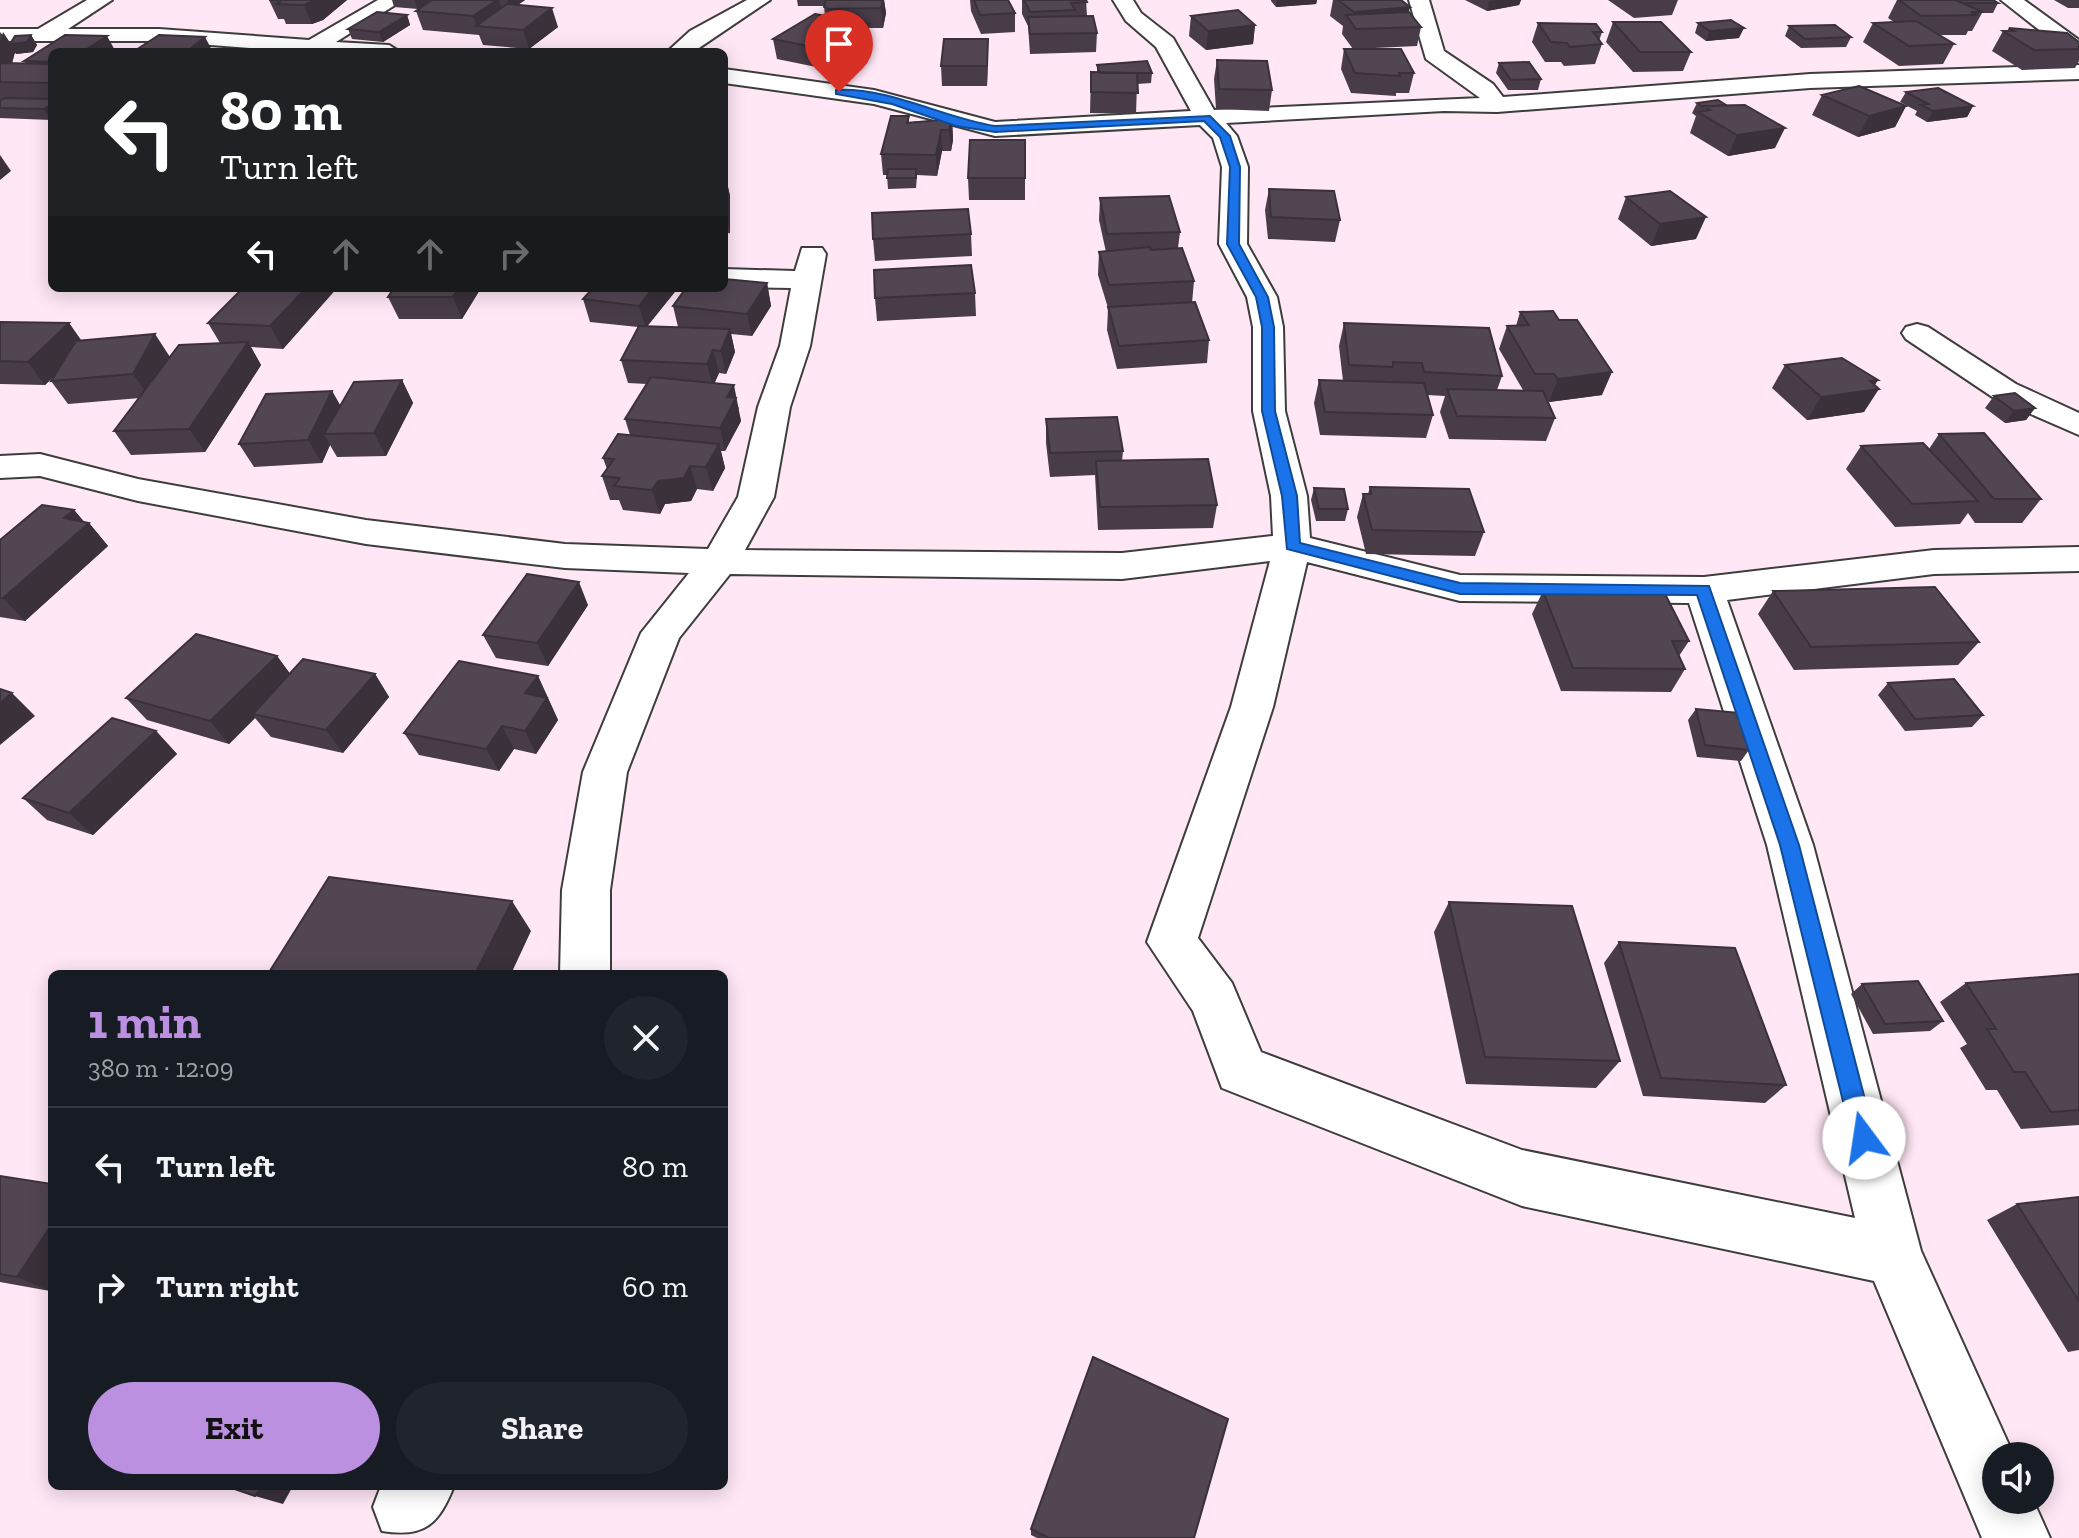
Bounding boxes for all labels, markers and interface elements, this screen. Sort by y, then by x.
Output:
pin [805,10,873,92]
icon: arrive [817,22,861,66]
text: 80 m [220,77,342,144]
icon: left [88,80,192,184]
text: Turn left [220,145,358,188]
icon: left [240,232,284,276]
icon: ahead [324,232,368,276]
icon: ahead [408,232,452,276]
icon: right [492,232,536,276]
text: 1 min [88,993,201,1050]
button: close [604,996,688,1080]
text: 380 m · 12:09 [88,1052,234,1084]
position arrow [1822,1096,1906,1180]
icon: left [88,1145,132,1189]
text: Turn left [156,1149,275,1185]
text: 80 m [622,1149,688,1185]
icon: right [88,1265,132,1309]
text: Turn right [156,1269,298,1305]
text: 60 m [622,1269,688,1305]
button: Exit [88,1382,380,1474]
button: Share [396,1382,688,1474]
map controls [1982,1442,2054,1514]
button: sound [1982,1442,2054,1514]

